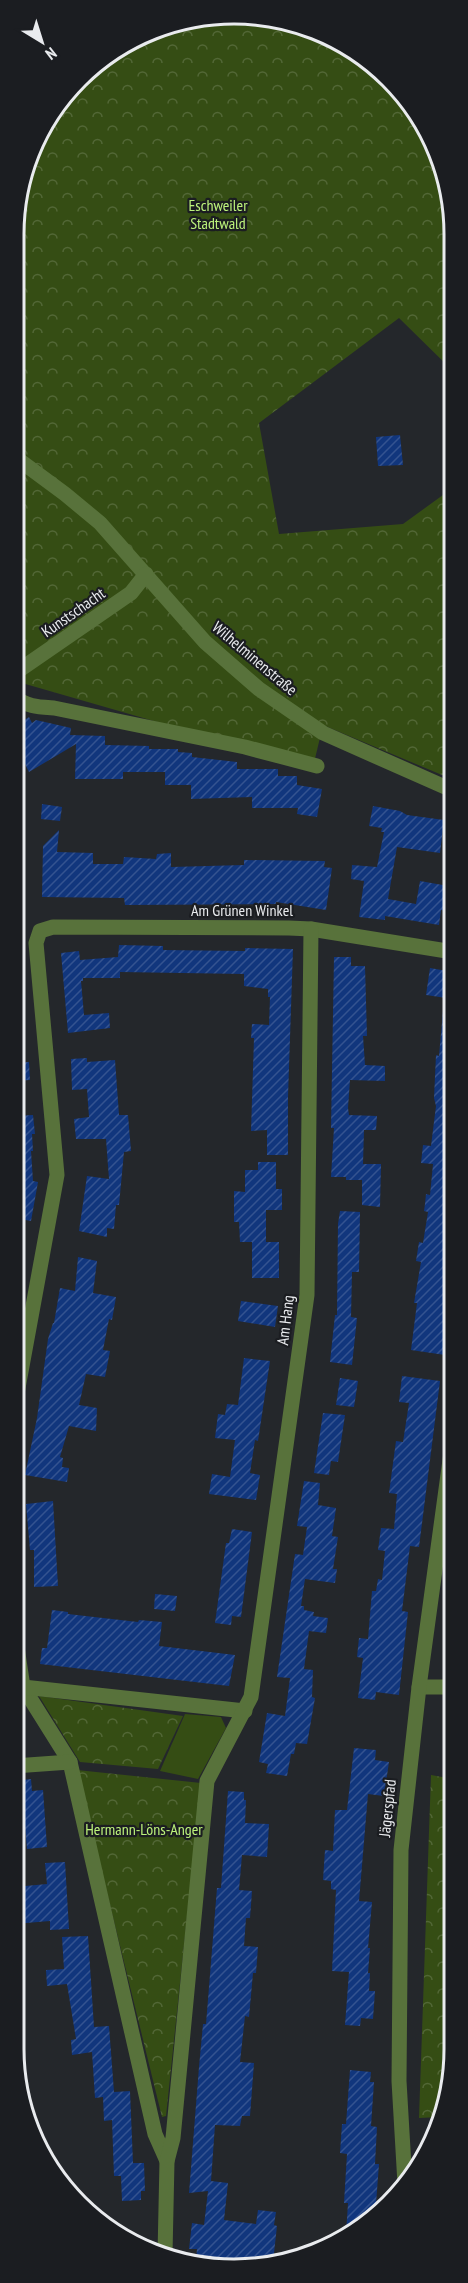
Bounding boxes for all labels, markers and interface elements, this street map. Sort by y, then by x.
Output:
north arrow [12,12,72,72]
text: N [42,43,61,64]
park label: Eschweiler Stadtwald [188,195,248,233]
street label: Kunstschacht [37,583,109,641]
street label: Wilhelminenstraße [208,617,302,699]
street label: Am Grünen Winkel [191,900,293,920]
street label: Am Hang [272,1294,298,1346]
street label: Jägerspfad [374,1778,400,1839]
park label: Hermann-Löns-Anger [85,1819,203,1839]

